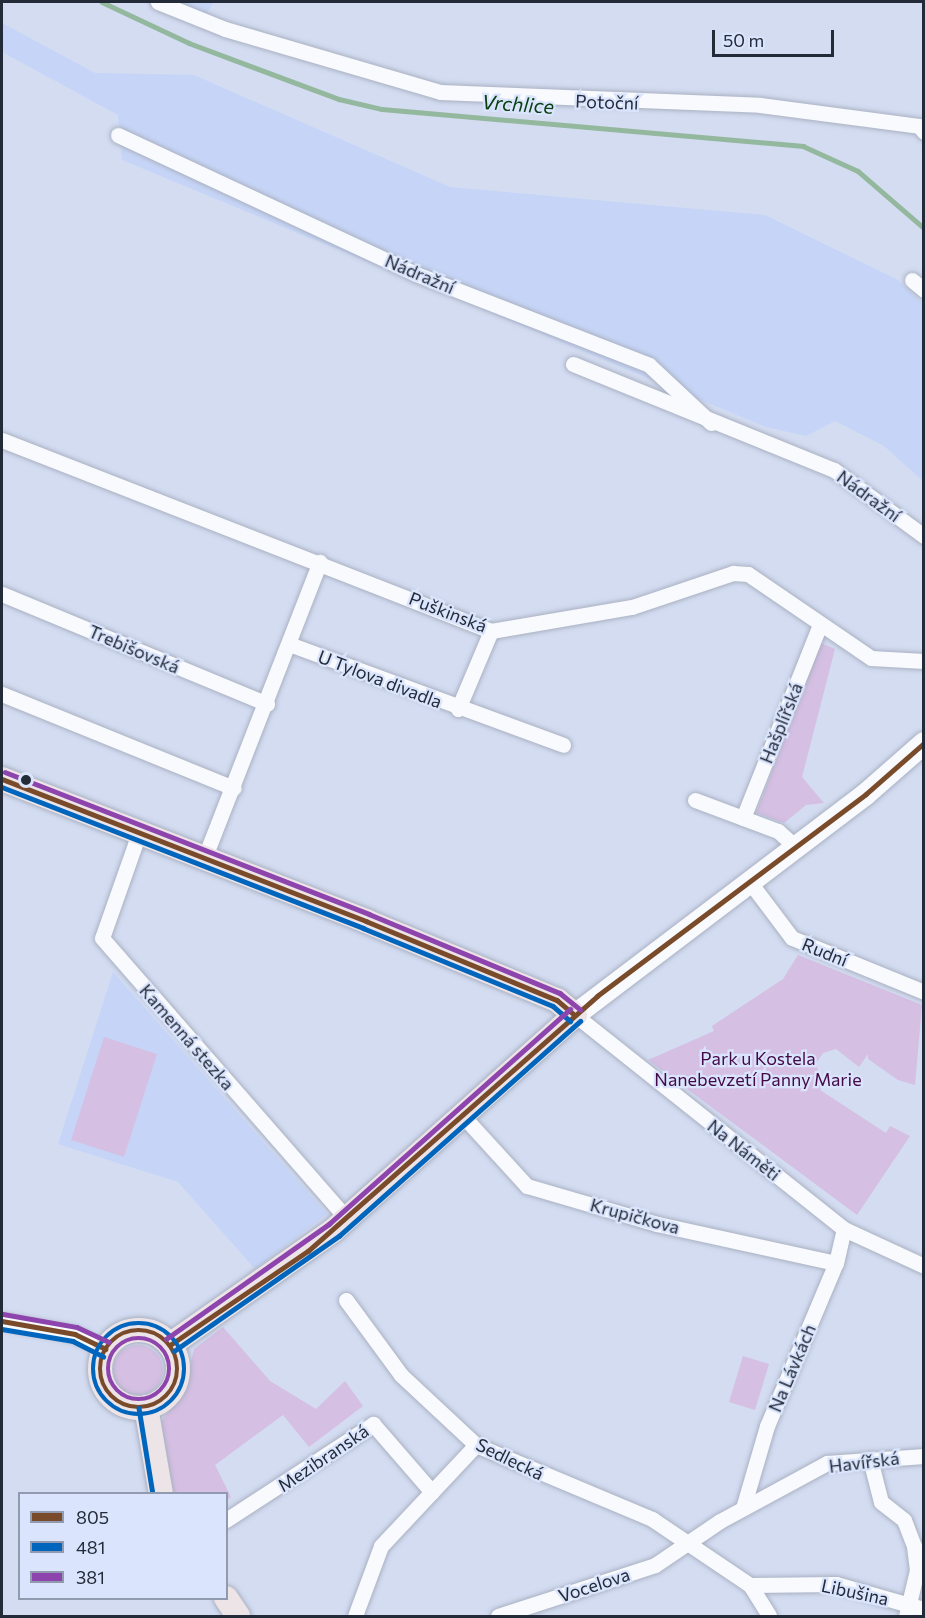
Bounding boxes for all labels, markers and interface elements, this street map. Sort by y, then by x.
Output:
scale bar [715,18,836,56]
text: 50 m [723,29,764,51]
water label: Vrchlice [481,90,555,118]
street label: Potoční [575,90,639,114]
street label: Nádražní [382,250,458,298]
street label: Nádražní [833,466,905,526]
street label: Puškinská [406,587,490,637]
street label: Trebišovská [85,620,183,678]
street label: U Tylova divadla [315,645,445,713]
street label: Hašplířská [755,680,807,766]
unlabelled marker [20,774,32,786]
street label: Rudní [799,933,851,971]
street label: Kamenná stezka [135,980,239,1094]
park label: Park u Kostela Nanebevzetí Panny Marie [654,1048,862,1090]
street label: Na Náměti [703,1115,785,1185]
street label: Krupičkova [588,1194,682,1238]
street label: Na Lávkách [764,1321,820,1415]
street label: Mezibranská [273,1420,373,1496]
street label: Sedlecká [473,1433,547,1485]
street label: Havířská [828,1447,900,1477]
legend [18,1492,228,1600]
text: 805 [76,1506,109,1528]
text: 481 [76,1536,105,1558]
street label: Vocelova [556,1563,632,1607]
text: 381 [76,1566,105,1588]
street label: Libušina [819,1574,891,1610]

